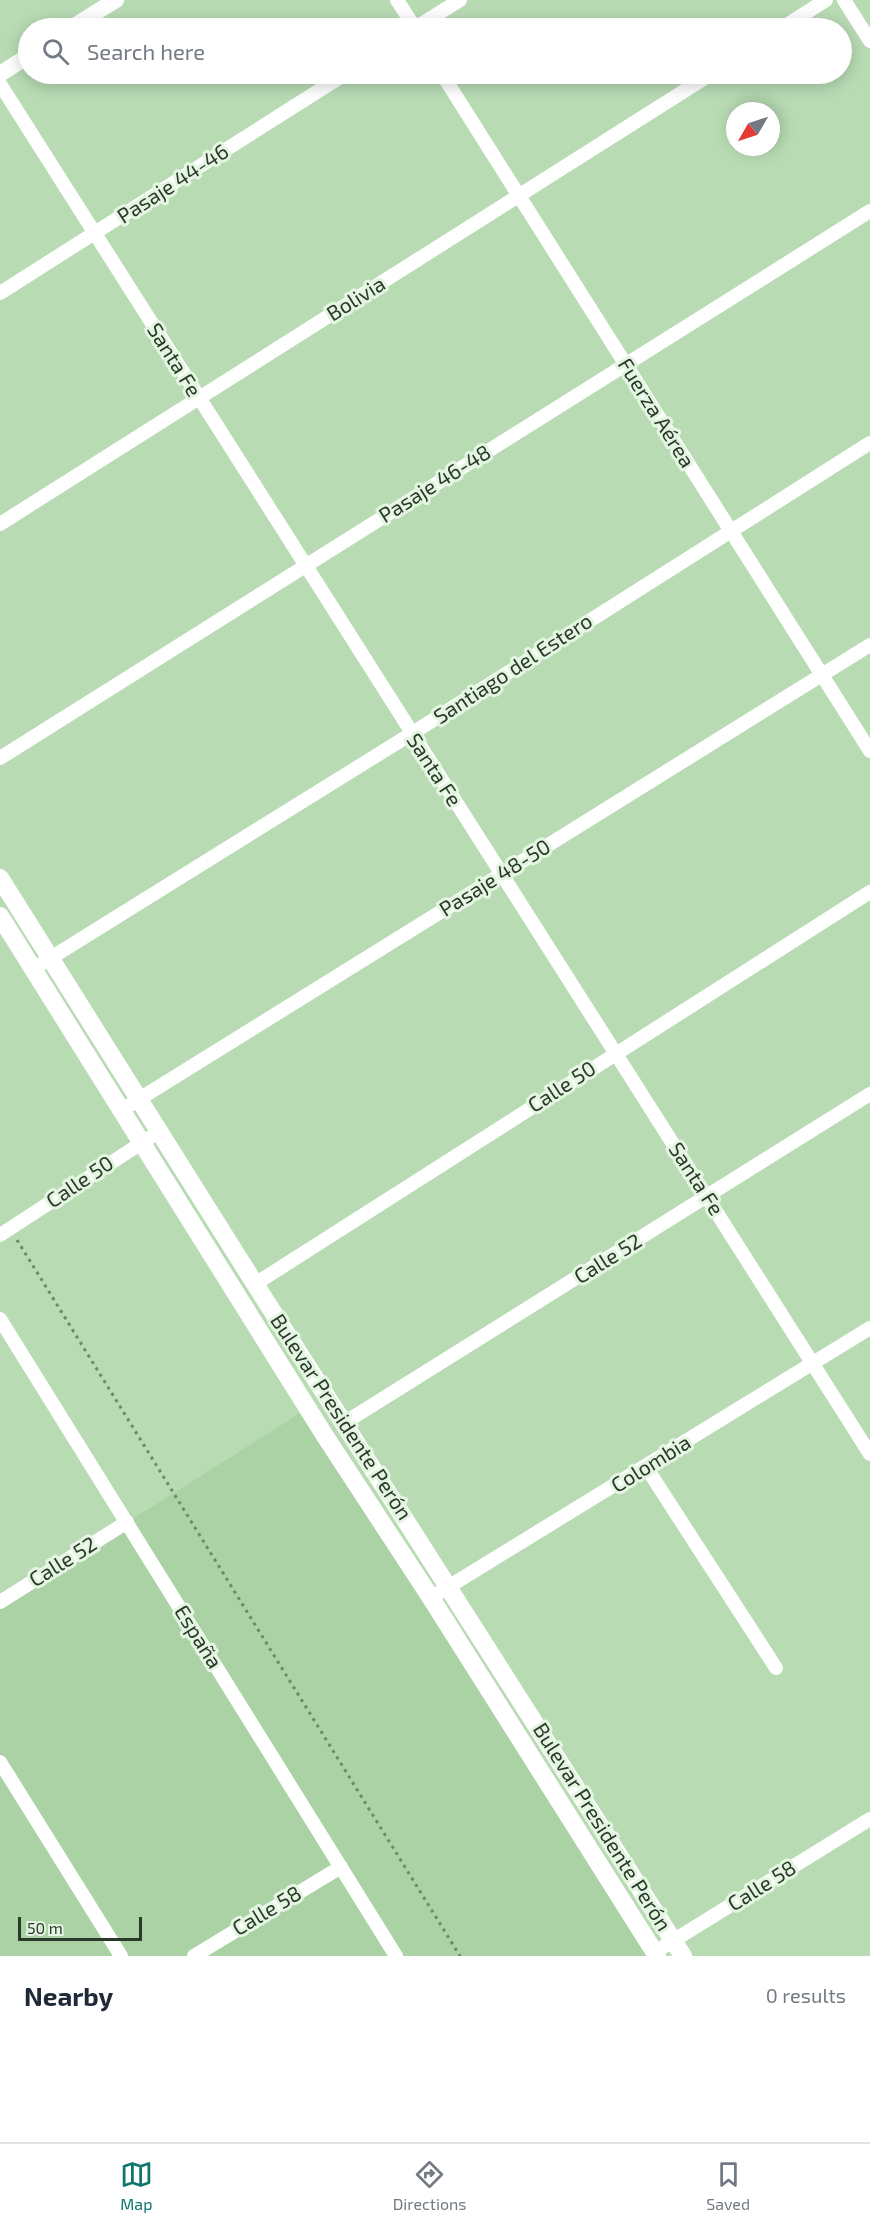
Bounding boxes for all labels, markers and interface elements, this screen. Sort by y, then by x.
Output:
search box [18,18,852,84]
icon: search [39,35,72,68]
text: Search here [87,38,205,64]
north arrow [726,102,780,156]
street label: Pasaje 44-46 [112,138,233,229]
street label: Bolivia [321,270,389,325]
street label: Santa Fe [143,318,208,401]
street label: Fuerza Aérea [614,353,701,472]
street label: Pasaje 46-48 [374,438,495,528]
street label: Santiago del Estero [428,607,596,728]
street label: Santa Fe [402,728,468,810]
street label: Pasaje 48-50 [434,833,555,922]
street label: Calle 50 [523,1055,600,1117]
street label: Santa Fe [664,1137,730,1219]
street label: Calle 50 [41,1149,118,1212]
street label: Calle 52 [569,1227,646,1288]
street label: Bulevar Presidente Perón [266,1308,418,1524]
street label: Colombia [606,1429,695,1497]
street label: Calle 52 [24,1530,101,1591]
street label: España [170,1600,228,1672]
street label: Bulevar Presidente Perón [529,1718,678,1935]
street label: Calle 58 [722,1854,800,1915]
street label: Calle 58 [227,1879,305,1940]
scale bar [18,1914,142,1942]
text: 50 m [27,1918,63,1937]
text: Nearby [24,1980,113,2011]
text: 0 results [766,1983,846,2007]
tab: Map [120,2158,153,2213]
tab: Directions [393,2158,466,2213]
tab: Saved [706,2158,750,2213]

